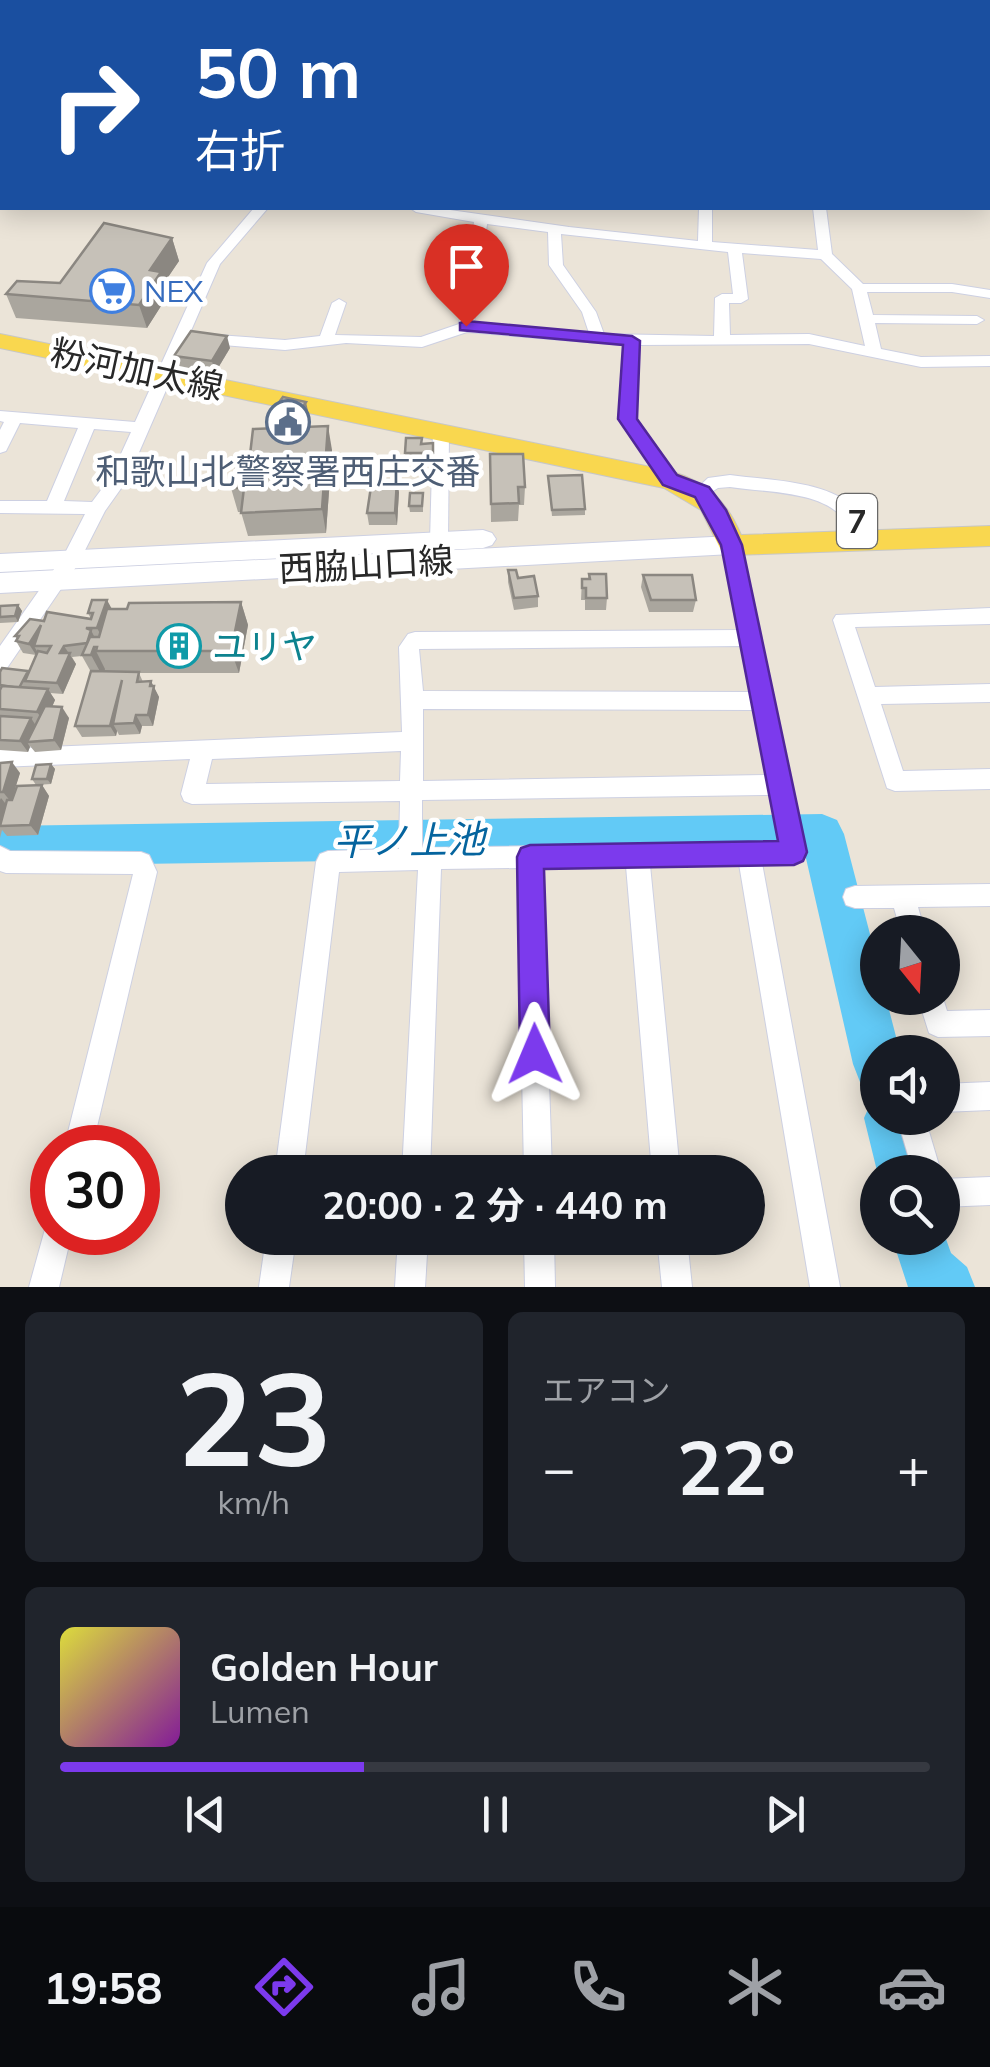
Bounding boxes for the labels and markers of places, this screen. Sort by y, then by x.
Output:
pin [424,224,509,327]
supermarket icon: NEX [89,268,135,314]
place label: NEX [144,272,204,310]
public building icon: 和歌山北警察署西庄交番 [265,399,311,445]
place label: 和歌山北警察署西庄交番 [95,449,481,493]
building icon: ユリヤ [156,623,202,669]
place label: ユリヤ [212,624,317,668]

